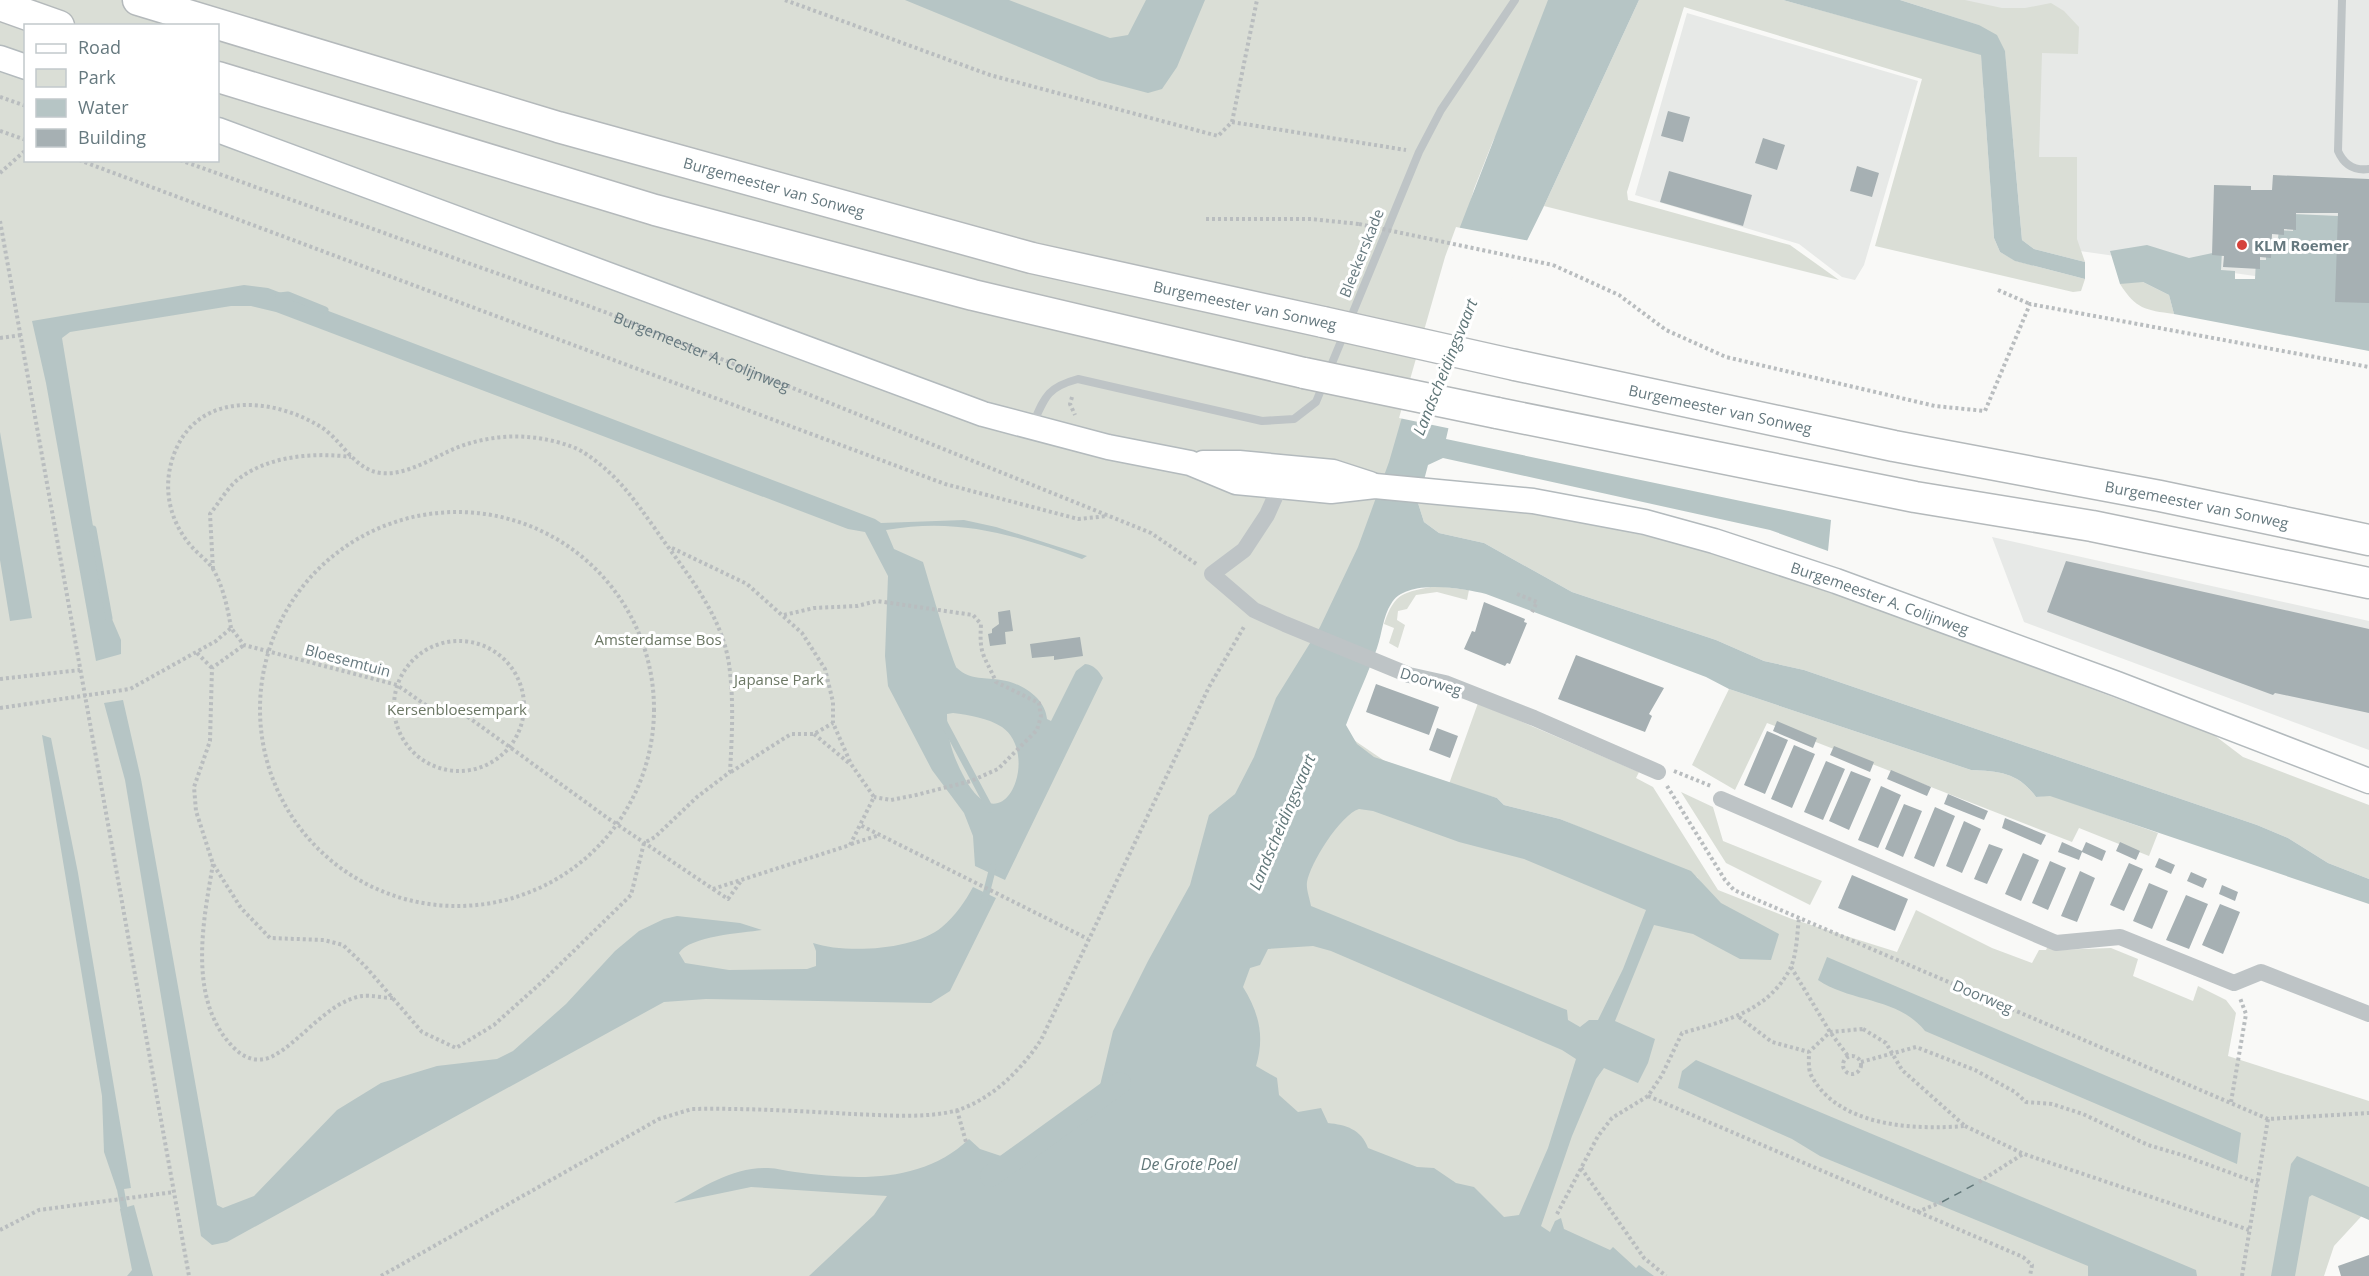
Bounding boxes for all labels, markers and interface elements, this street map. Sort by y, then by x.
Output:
legend [24,24,219,162]
text: Road [78,35,121,59]
text: Park [78,65,116,89]
text: Water [78,95,129,119]
text: Building [78,125,146,149]
street label: Burgemeester van Sonweg [681,152,867,221]
street label: Bleekerskade [1334,206,1388,300]
place label: KLM Roemer [2254,235,2349,255]
marker: KLM Roemer [2235,238,2249,252]
street label: Burgemeester van Sonweg [1152,276,1338,334]
water label: Landscheidingsvaart [1408,295,1483,438]
street label: Burgemeester A. Colijnweg [611,307,793,396]
street label: Burgemeester van Sonweg [1627,380,1814,438]
street label: Burgemeester van Sonweg [2103,476,2291,533]
street label: Burgemeester A. Colijnweg [1788,557,1972,639]
park label: Amsterdamse Bos [594,629,722,649]
street label: Bloesemtuin [303,639,393,681]
street label: Doorweg [1398,662,1464,700]
park label: Japanse Park [732,669,824,689]
park label: Kersenbloesempark [387,699,527,719]
water label: Landscheidingsvaart [1243,750,1321,893]
street label: Doorweg [1950,974,2016,1018]
water label: De Grote Poel [1141,1153,1238,1175]

